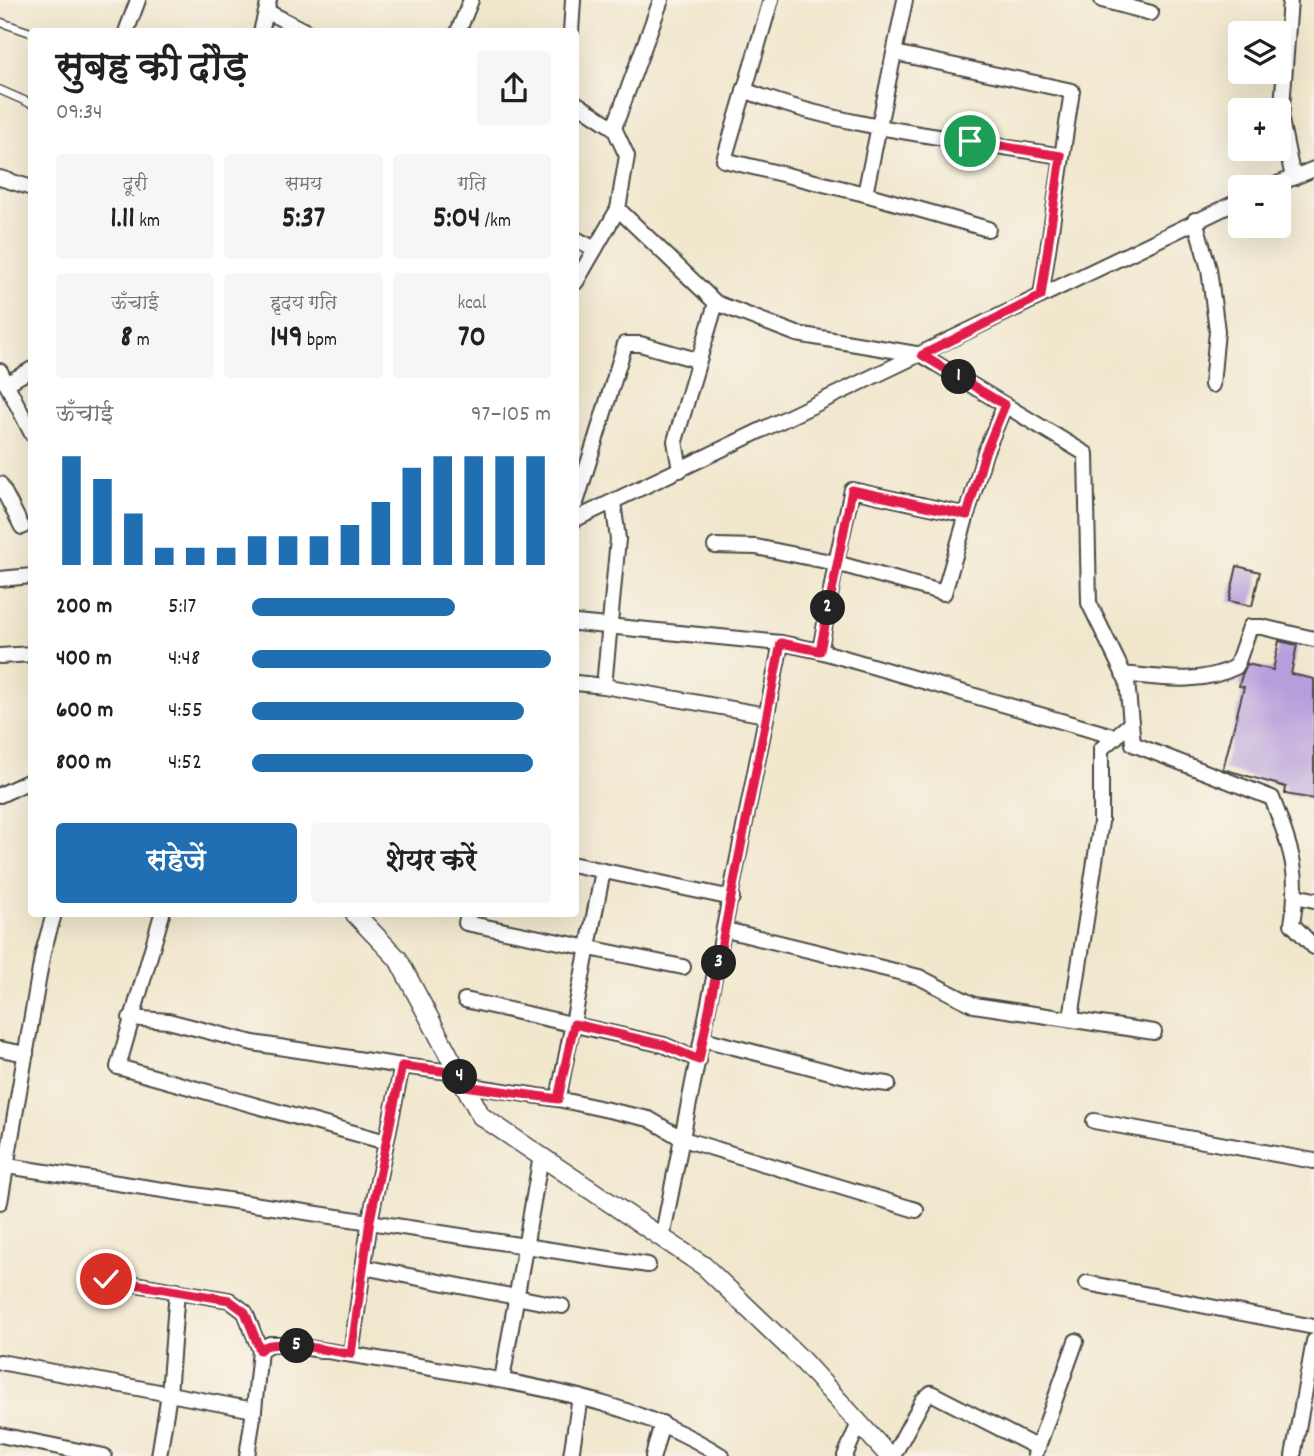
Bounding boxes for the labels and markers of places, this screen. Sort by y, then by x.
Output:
pin [940,111,1000,171]
pin: 1 [942,360,976,394]
pin: 2 [810,590,846,626]
pin: 3 [702,946,736,981]
pin: 4 [442,1060,477,1094]
pin [76,1249,136,1309]
pin: 5 [280,1328,314,1364]

